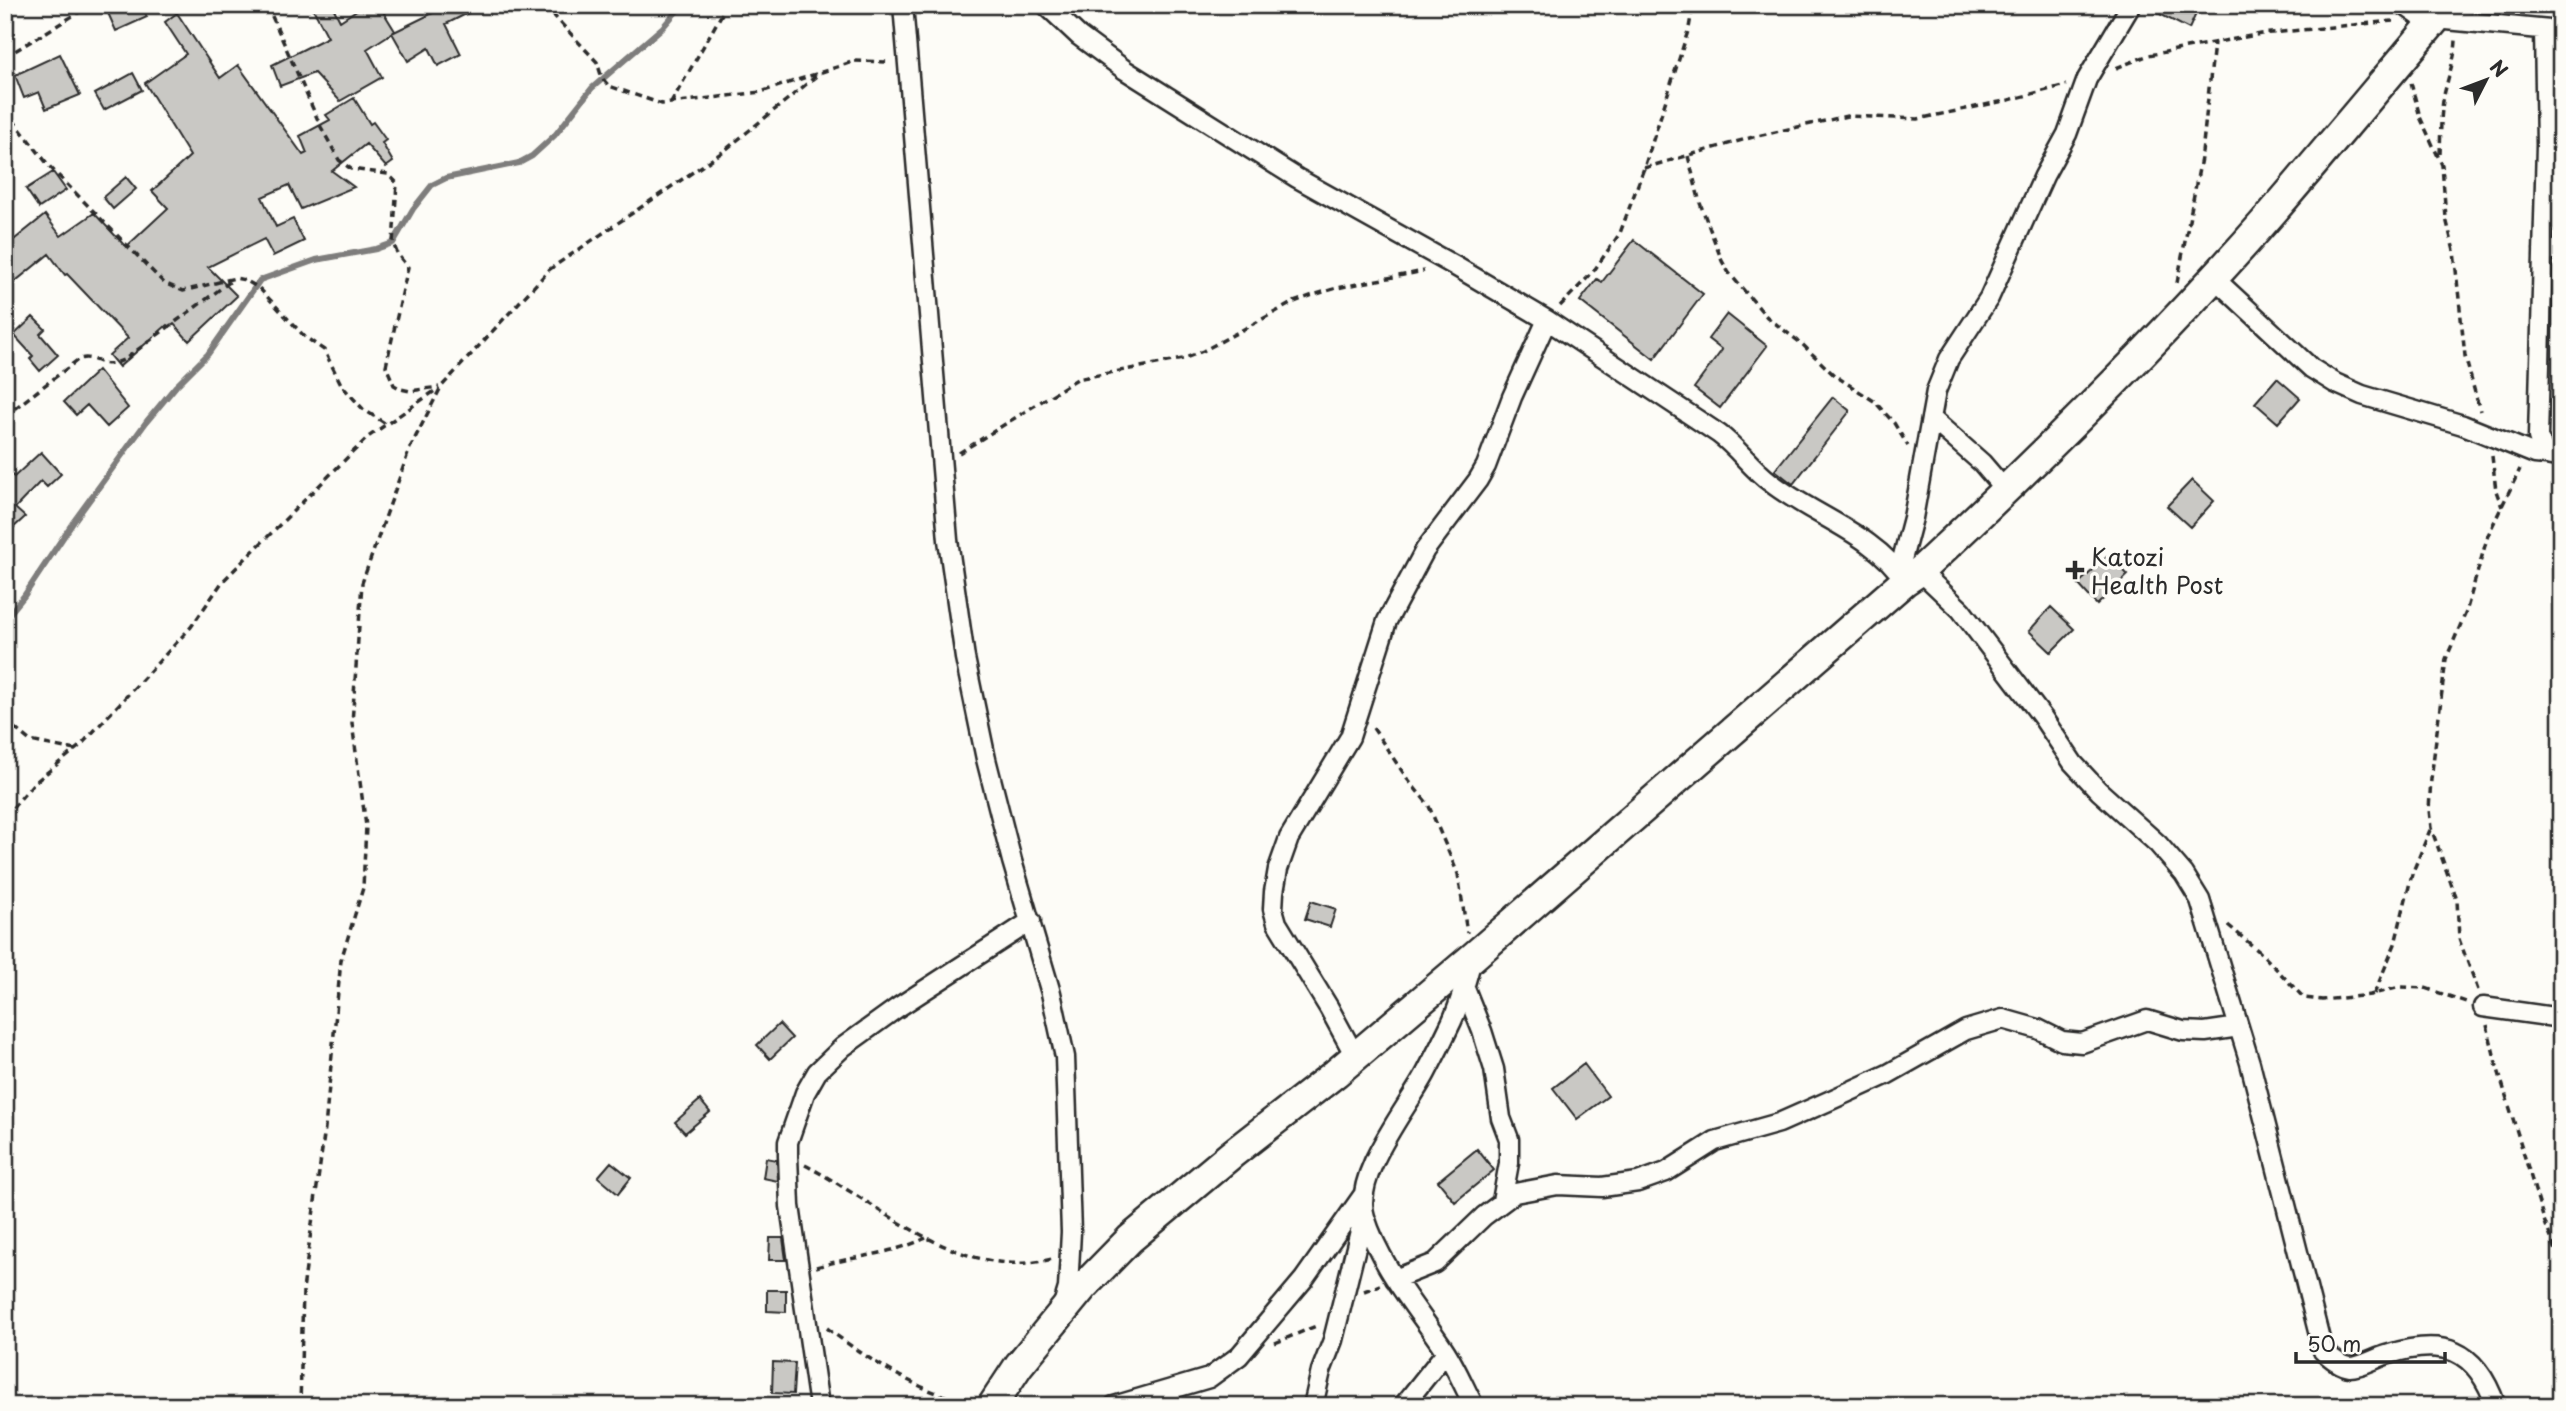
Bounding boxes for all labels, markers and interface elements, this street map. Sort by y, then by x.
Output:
north arrow [2450,46,2520,116]
text: N [2484,53,2515,83]
place label: Katozi Health Post [2091,538,2223,602]
marker: Katozi Health Post [2065,560,2085,580]
scale bar [2296,1320,2445,1364]
text: 50 m [2307,1327,2361,1359]

